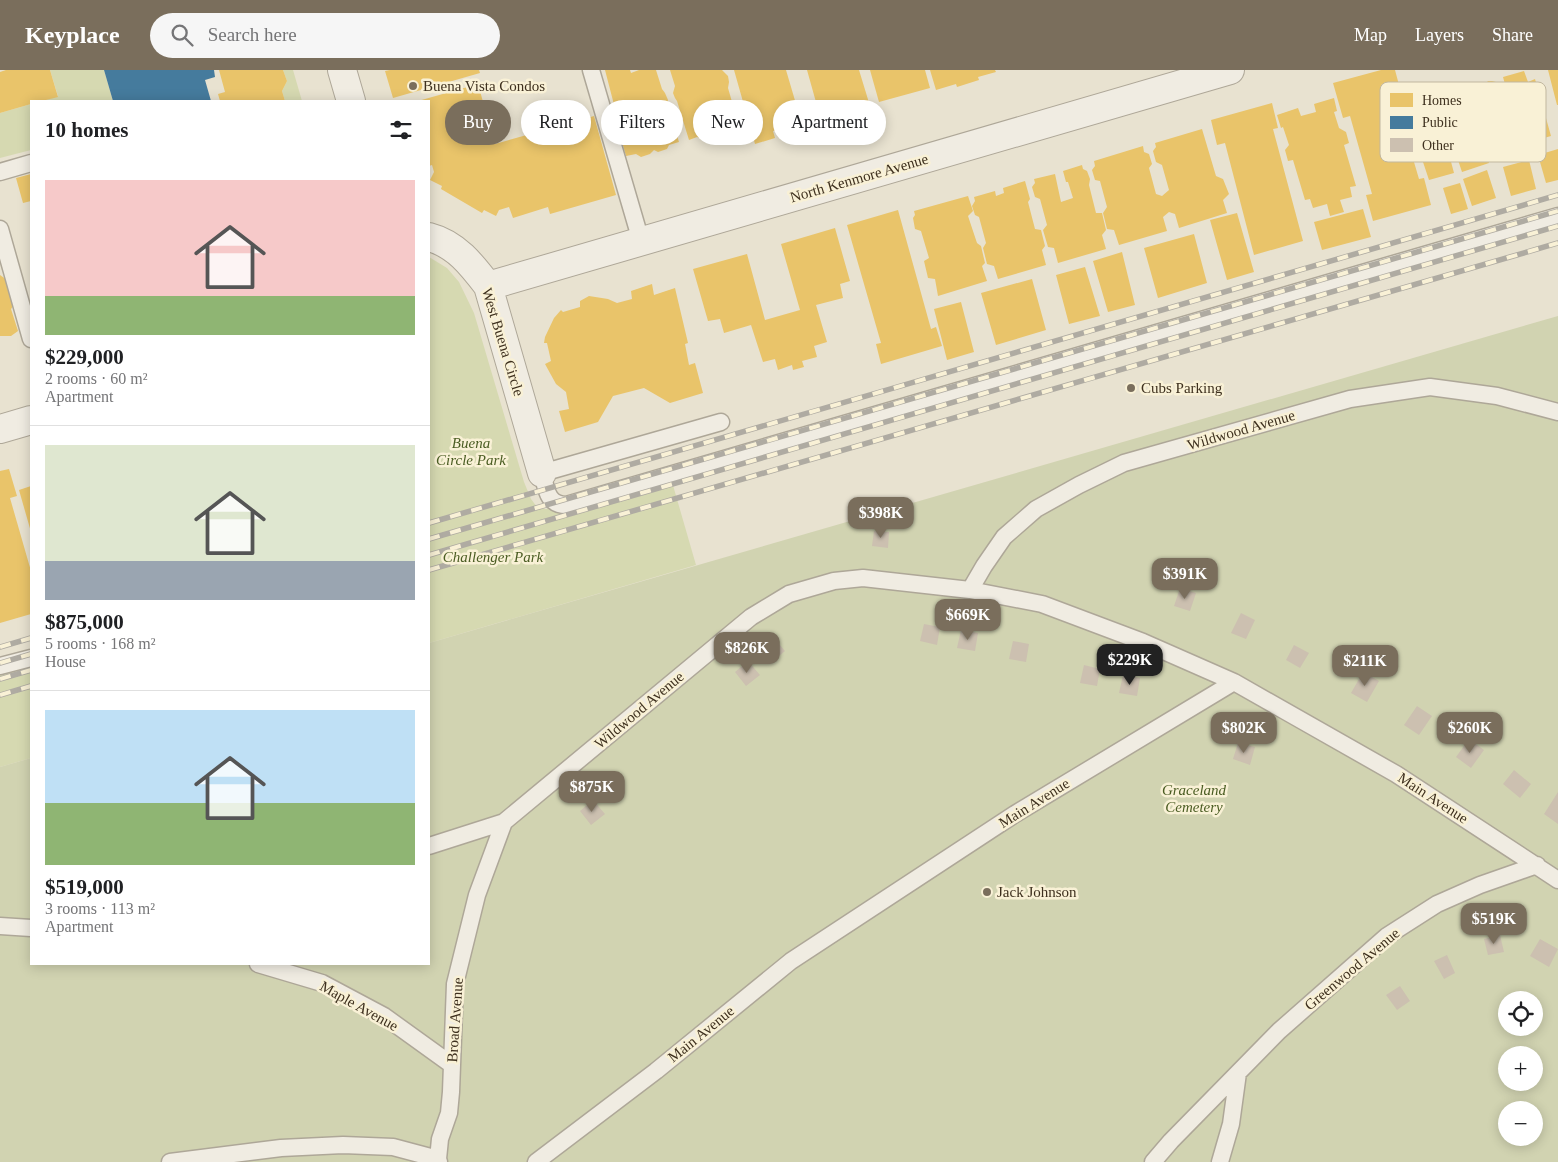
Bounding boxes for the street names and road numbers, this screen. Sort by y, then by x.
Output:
street label: North Kenmore Avenue [788,151,930,205]
street label: West Buena Circle [479,286,527,398]
street label: Wildwood Avenue [1185,407,1297,453]
street label: Wildwood Avenue [591,668,687,752]
street label: Main Avenue [1395,769,1471,827]
street label: Main Avenue [996,775,1073,831]
street label: Greenwood Avenue [1301,925,1403,1013]
street label: Broad Avenue [444,977,466,1063]
street label: Maple Avenue [317,978,401,1034]
street label: Main Avenue [665,1002,737,1065]

